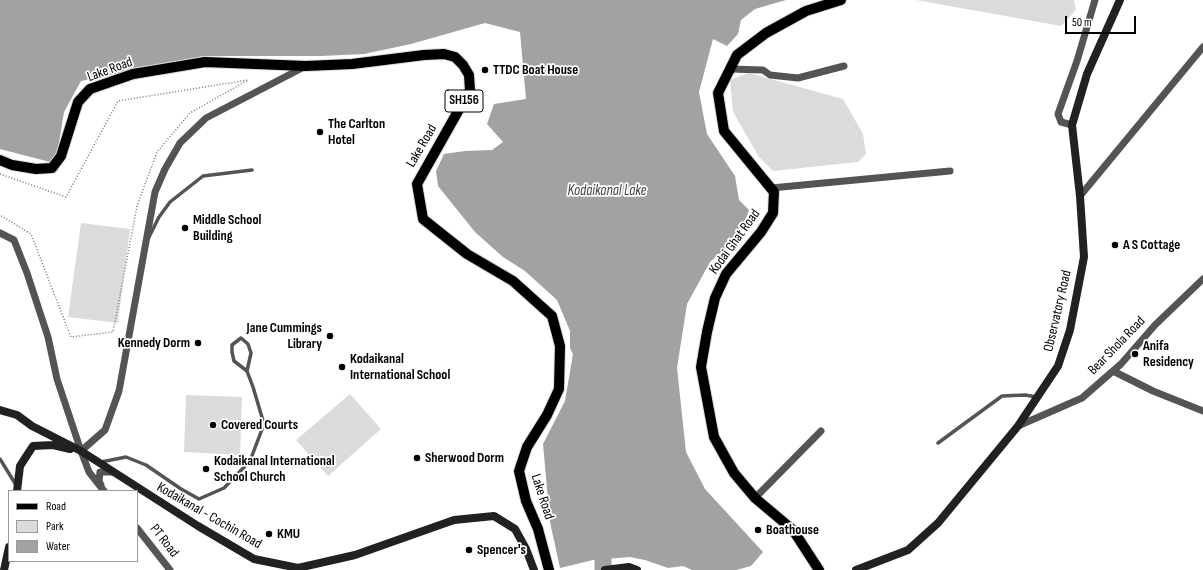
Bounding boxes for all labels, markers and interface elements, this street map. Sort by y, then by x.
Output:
scale bar [1067,8,1138,34]
text: 50 m [1072,15,1092,30]
street label: Lake Road [85,54,135,86]
place label: TTDC Boat House [493,62,578,78]
marker: TTDC Boat House [480,65,490,75]
road number: SH156 [445,90,483,112]
place label: The Carlton Hotel [328,116,385,148]
street label: Lake Road [403,122,441,170]
marker: The Carlton Hotel [315,127,325,137]
water label: Kodaikanal Lake [568,182,646,200]
street label: Kodai Ghat Road [706,206,764,278]
place label: Middle School Building [193,212,261,244]
marker: Middle School Building [180,223,190,233]
place label: A S Cottage [1123,237,1180,253]
marker: A S Cottage [1110,240,1120,250]
street label: Observatory Road [1040,269,1076,353]
street label: Bear Shola Road [1085,313,1149,379]
place label: Jane Cummings Library [247,320,322,352]
marker: Jane Cummings Library [325,331,335,341]
place label: Kennedy Dorm [118,335,190,351]
marker: Kennedy Dorm [193,338,203,348]
place label: Anifa Residency [1143,338,1194,370]
marker: Anifa Residency [1130,349,1140,359]
place label: Kodaikanal International School [350,351,450,384]
marker: Kodaikanal International School [337,362,347,372]
place label: Covered Courts [221,417,298,433]
marker: Covered Courts [208,420,218,430]
place label: Sherwood Dorm [425,450,504,466]
place label: Kodaikanal International School Church [214,453,335,486]
marker: Sherwood Dorm [412,453,422,463]
marker: Kodaikanal International School Church [201,464,211,474]
street label: Lake Road [527,472,557,522]
street label: Kodaikanal - Cochin Road [154,479,264,553]
legend [8,490,138,562]
text: Road [46,499,66,514]
text: Park [46,519,64,534]
street label: PT Road [146,521,182,561]
place label: Boathouse [766,522,819,538]
marker: Boathouse [753,525,763,535]
place label: KMU [277,526,300,542]
marker: KMU [264,529,274,539]
text: Water [46,539,70,554]
place label: Spencer's [477,542,526,558]
marker: Spencer's [464,545,474,555]

